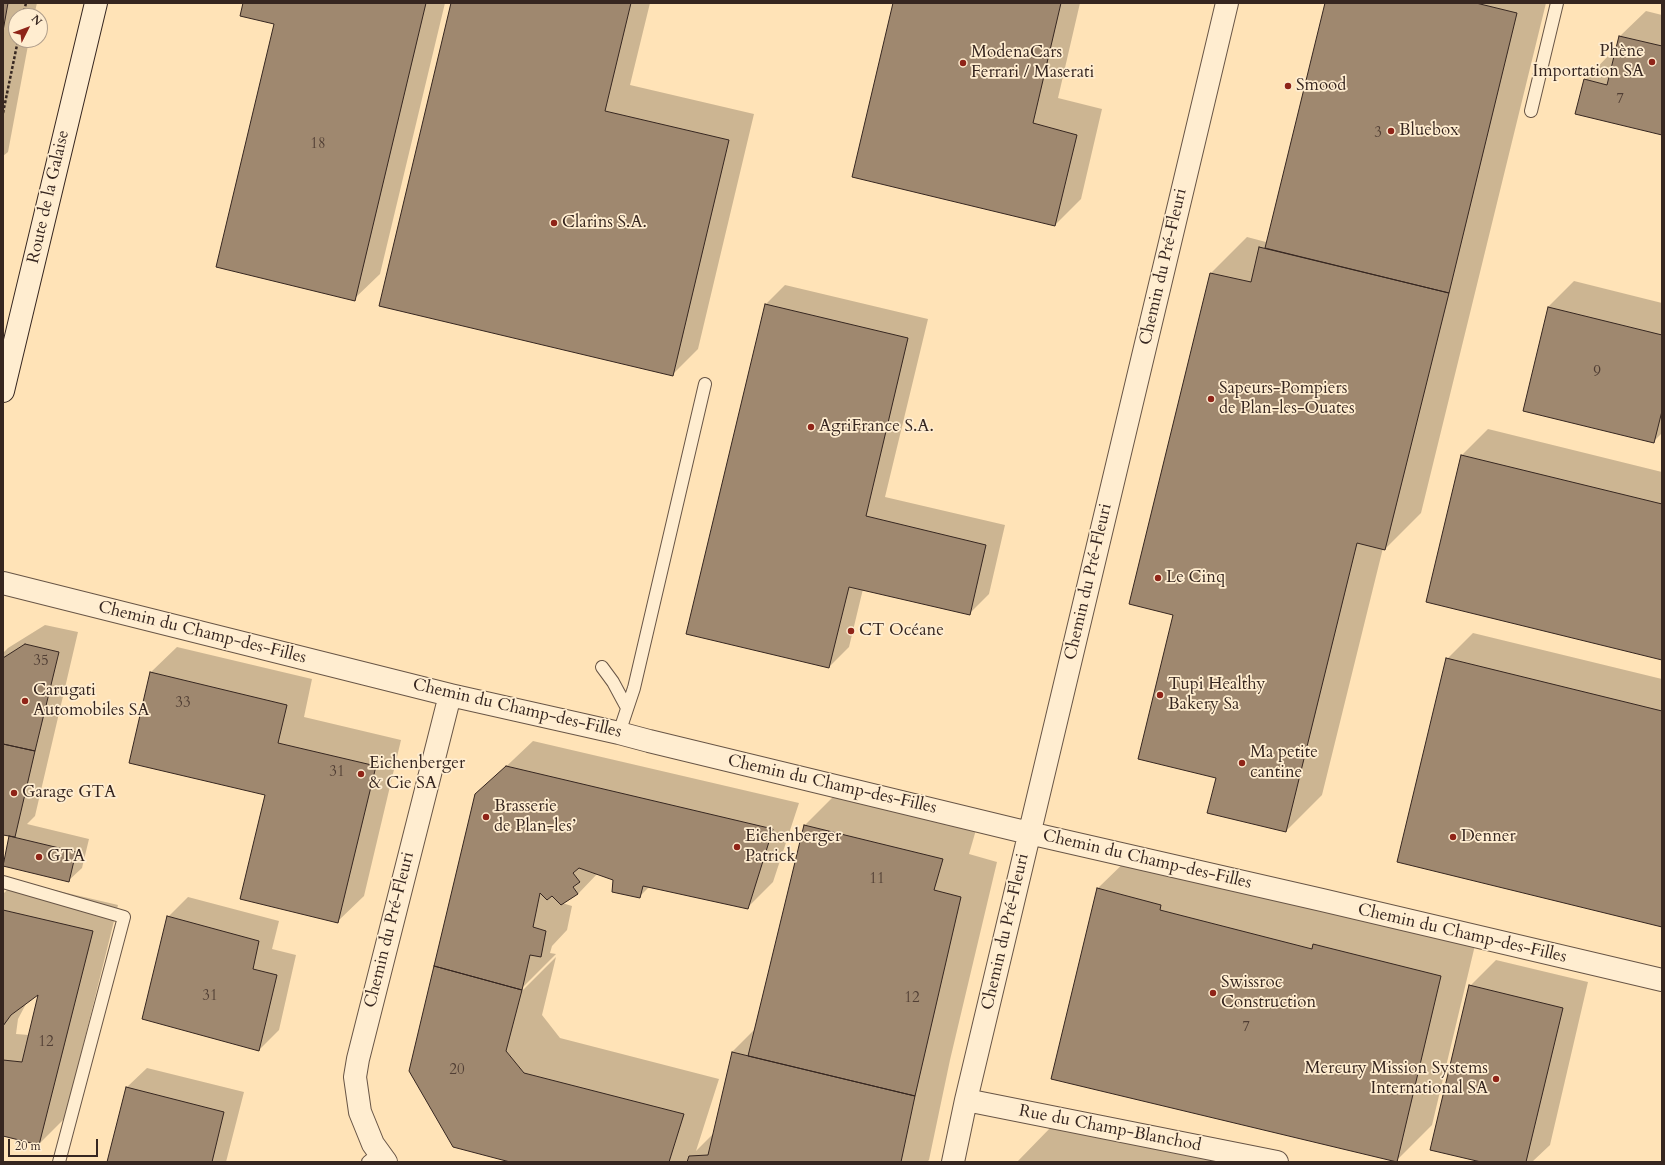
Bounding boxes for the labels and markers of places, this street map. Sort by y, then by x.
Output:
place label: Phène Importation SA [1532,42,1644,82]
place label: ModenaCars Ferrari / Maserati [971,43,1094,83]
marker: Phène Importation SA [1647,57,1657,67]
marker: ModenaCars Ferrari / Maserati [958,58,968,68]
place label: Smood [1296,76,1346,96]
marker: Smood [1283,81,1293,91]
place label: Bluebox [1399,121,1459,141]
marker: Bluebox [1386,126,1396,136]
place label: Clarins S.A. [562,213,647,233]
marker: Clarins S.A. [549,218,559,228]
place label: Sapeurs-Pompiers de Plan-les-Ouates [1219,379,1355,419]
marker: Sapeurs-Pompiers de Plan-les-Ouates [1206,394,1216,404]
place label: AgriFrance S.A. [819,417,934,437]
marker: AgriFrance S.A. [806,422,816,432]
place label: Le Cinq [1166,568,1225,588]
marker: Le Cinq [1153,573,1163,583]
place label: CT Océane [859,621,944,641]
marker: CT Océane [846,626,856,636]
place label: Tupi Healthy Bakery Sa [1168,675,1265,715]
place label: Carugati Automobiles SA [33,681,149,721]
marker: Tupi Healthy Bakery Sa [1155,690,1165,700]
marker: Carugati Automobiles SA [20,696,30,706]
place label: Ma petite cantine [1250,743,1318,783]
place label: Eichenberger & Cie SA [369,754,465,794]
marker: Ma petite cantine [1237,758,1247,768]
marker: Eichenberger & Cie SA [356,769,366,779]
place label: Garage GTA [22,783,116,803]
marker: Garage GTA [9,788,19,798]
place label: Brasserie de Plan-les’ [494,797,576,837]
marker: Brasserie de Plan-les’ [481,812,491,822]
place label: Eichenberger Patrick [745,827,841,867]
place label: Denner [1461,827,1516,847]
marker: Denner [1448,832,1458,842]
marker: Eichenberger Patrick [732,842,742,852]
place label: GTA [47,847,85,867]
marker: GTA [34,852,44,862]
place label: Swissroc Construction [1221,973,1316,1013]
marker: Swissroc Construction [1208,988,1218,998]
place label: Mercury Mission Systems International SA [1305,1059,1488,1099]
marker: Mercury Mission Systems International SA [1491,1074,1501,1084]

